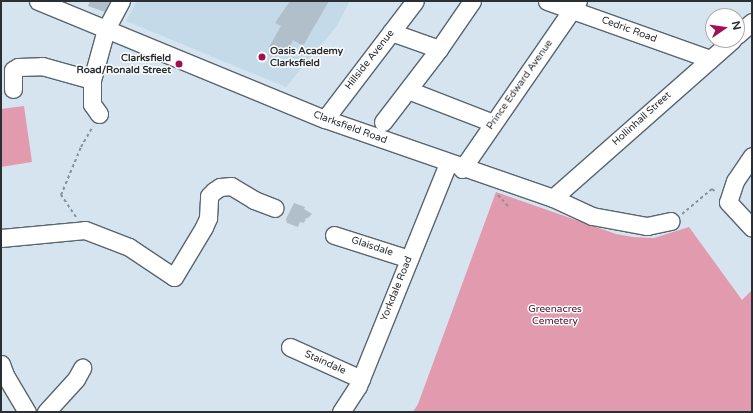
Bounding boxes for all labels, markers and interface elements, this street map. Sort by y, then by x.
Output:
north arrow [705,8,745,48]
street label: Cedric Road [600,14,658,46]
text: N [729,20,744,31]
street label: Hillside Avenue [343,28,397,92]
street label: Prince Edward Avenue [484,38,556,132]
place label: Oasis Academy Clarksfield [270,45,343,68]
place label: Clarksfield Road/Ronald Street [77,52,171,76]
marker: Oasis Academy Clarksfield [257,52,267,62]
marker: Clarksfield Road/Ronald Street [174,59,184,69]
street label: Hollinhall Street [610,89,674,149]
street label: Clarksfield Road [311,109,389,147]
street label: Glaisdale [350,235,394,259]
street label: Yorkdale Road [379,255,415,323]
park label: Greenacres Cemetery [528,303,582,326]
street label: Staindale [302,349,348,377]

